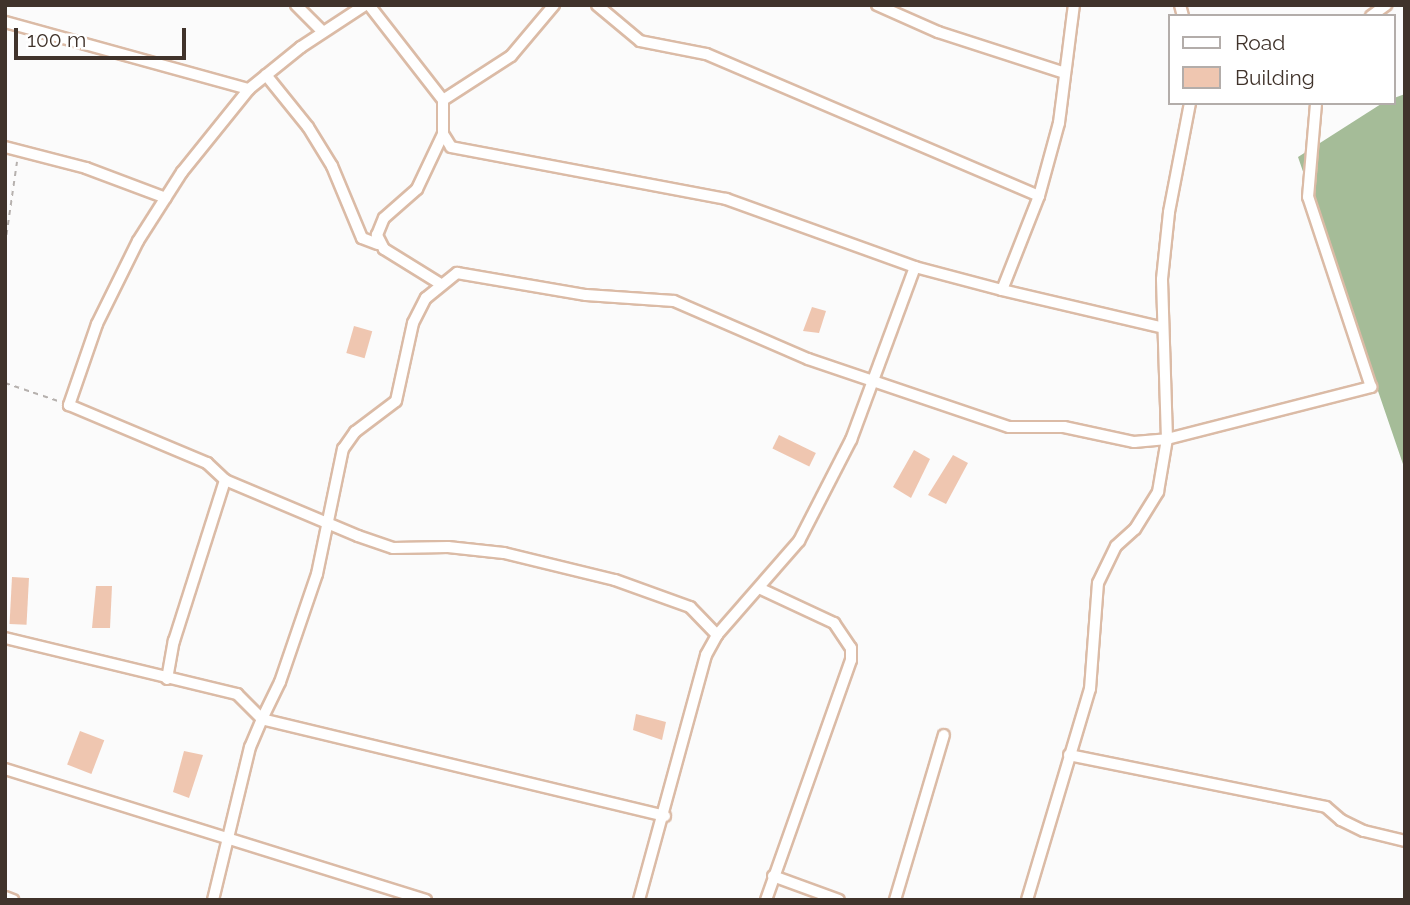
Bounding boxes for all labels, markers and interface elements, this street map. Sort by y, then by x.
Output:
scale bar [18,14,189,58]
legend [1168,14,1396,105]
text: 100 m [27,27,86,52]
text: Road [1235,30,1285,55]
text: Building [1235,65,1315,90]

